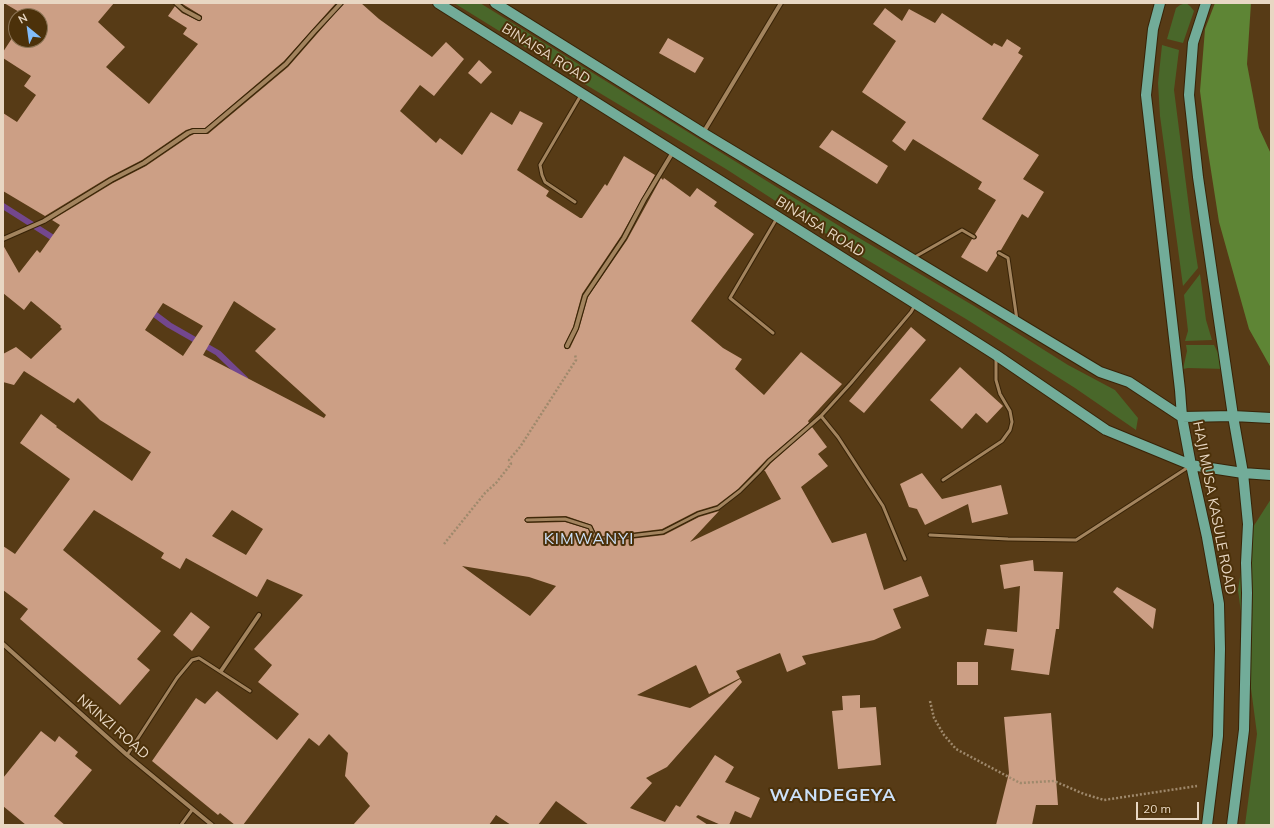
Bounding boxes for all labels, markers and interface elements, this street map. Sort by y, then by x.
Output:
north arrow [8,8,48,48]
text: N [16,10,30,27]
street label: BINAISA ROAD [499,20,593,88]
street label: BINAISA ROAD [773,193,867,261]
street label: HAJI MUSA KASULE ROAD [1189,420,1239,596]
district label: KIMWANYI [544,529,634,549]
street label: NKINZI ROAD [74,691,152,763]
district label: WANDEGEYA [769,785,897,807]
scale bar [1138,794,1201,820]
text: 20 m [1143,801,1171,816]

